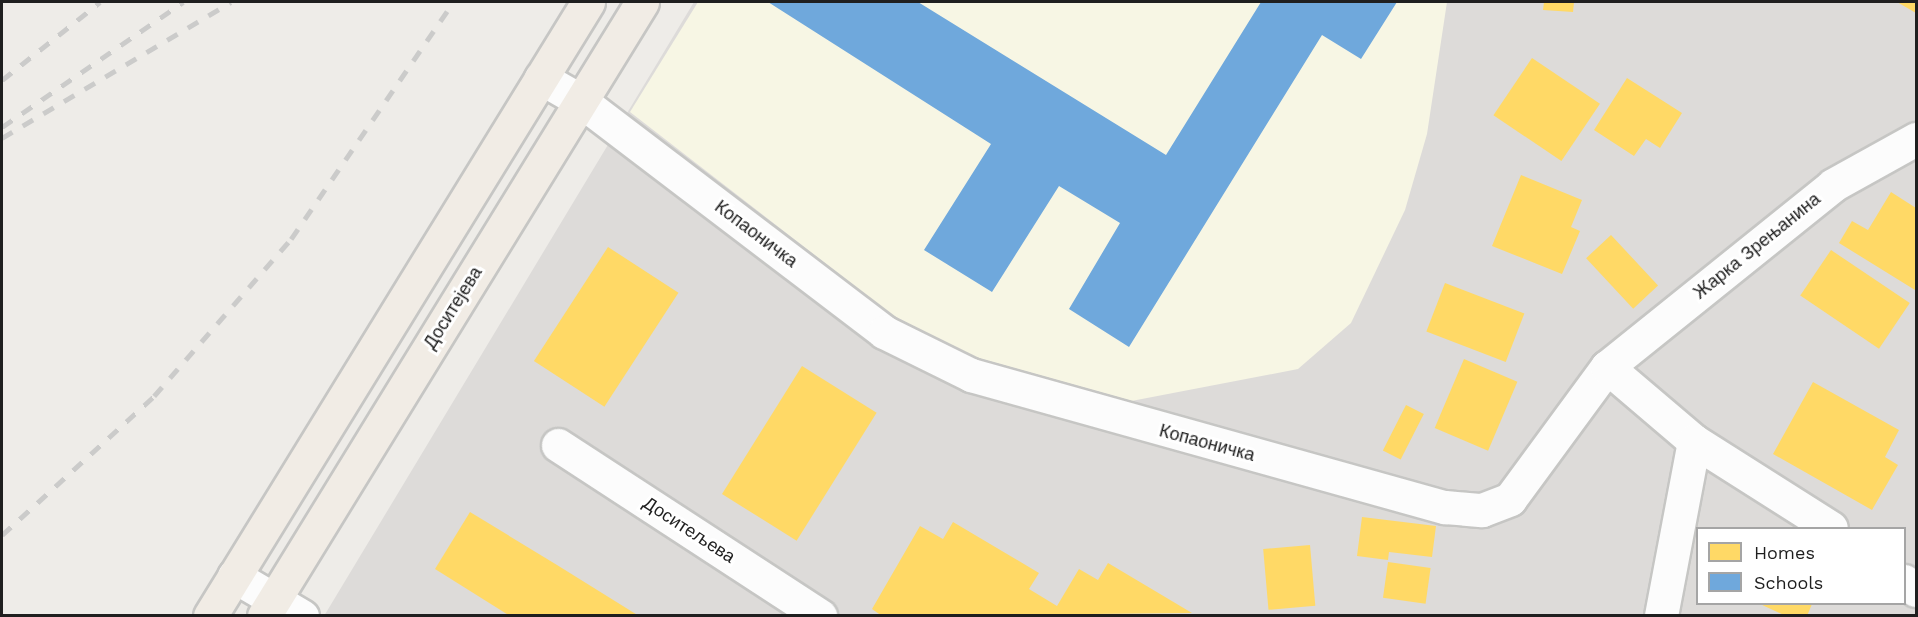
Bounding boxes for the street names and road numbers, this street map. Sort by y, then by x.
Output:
street label: Жарка Зрењанина [1689,188,1825,304]
street label: Копаоничка [710,196,802,272]
street label: Доситејева [419,263,487,353]
street label: Копаоничка [1157,420,1257,466]
street label: Доситељева [639,492,739,568]

